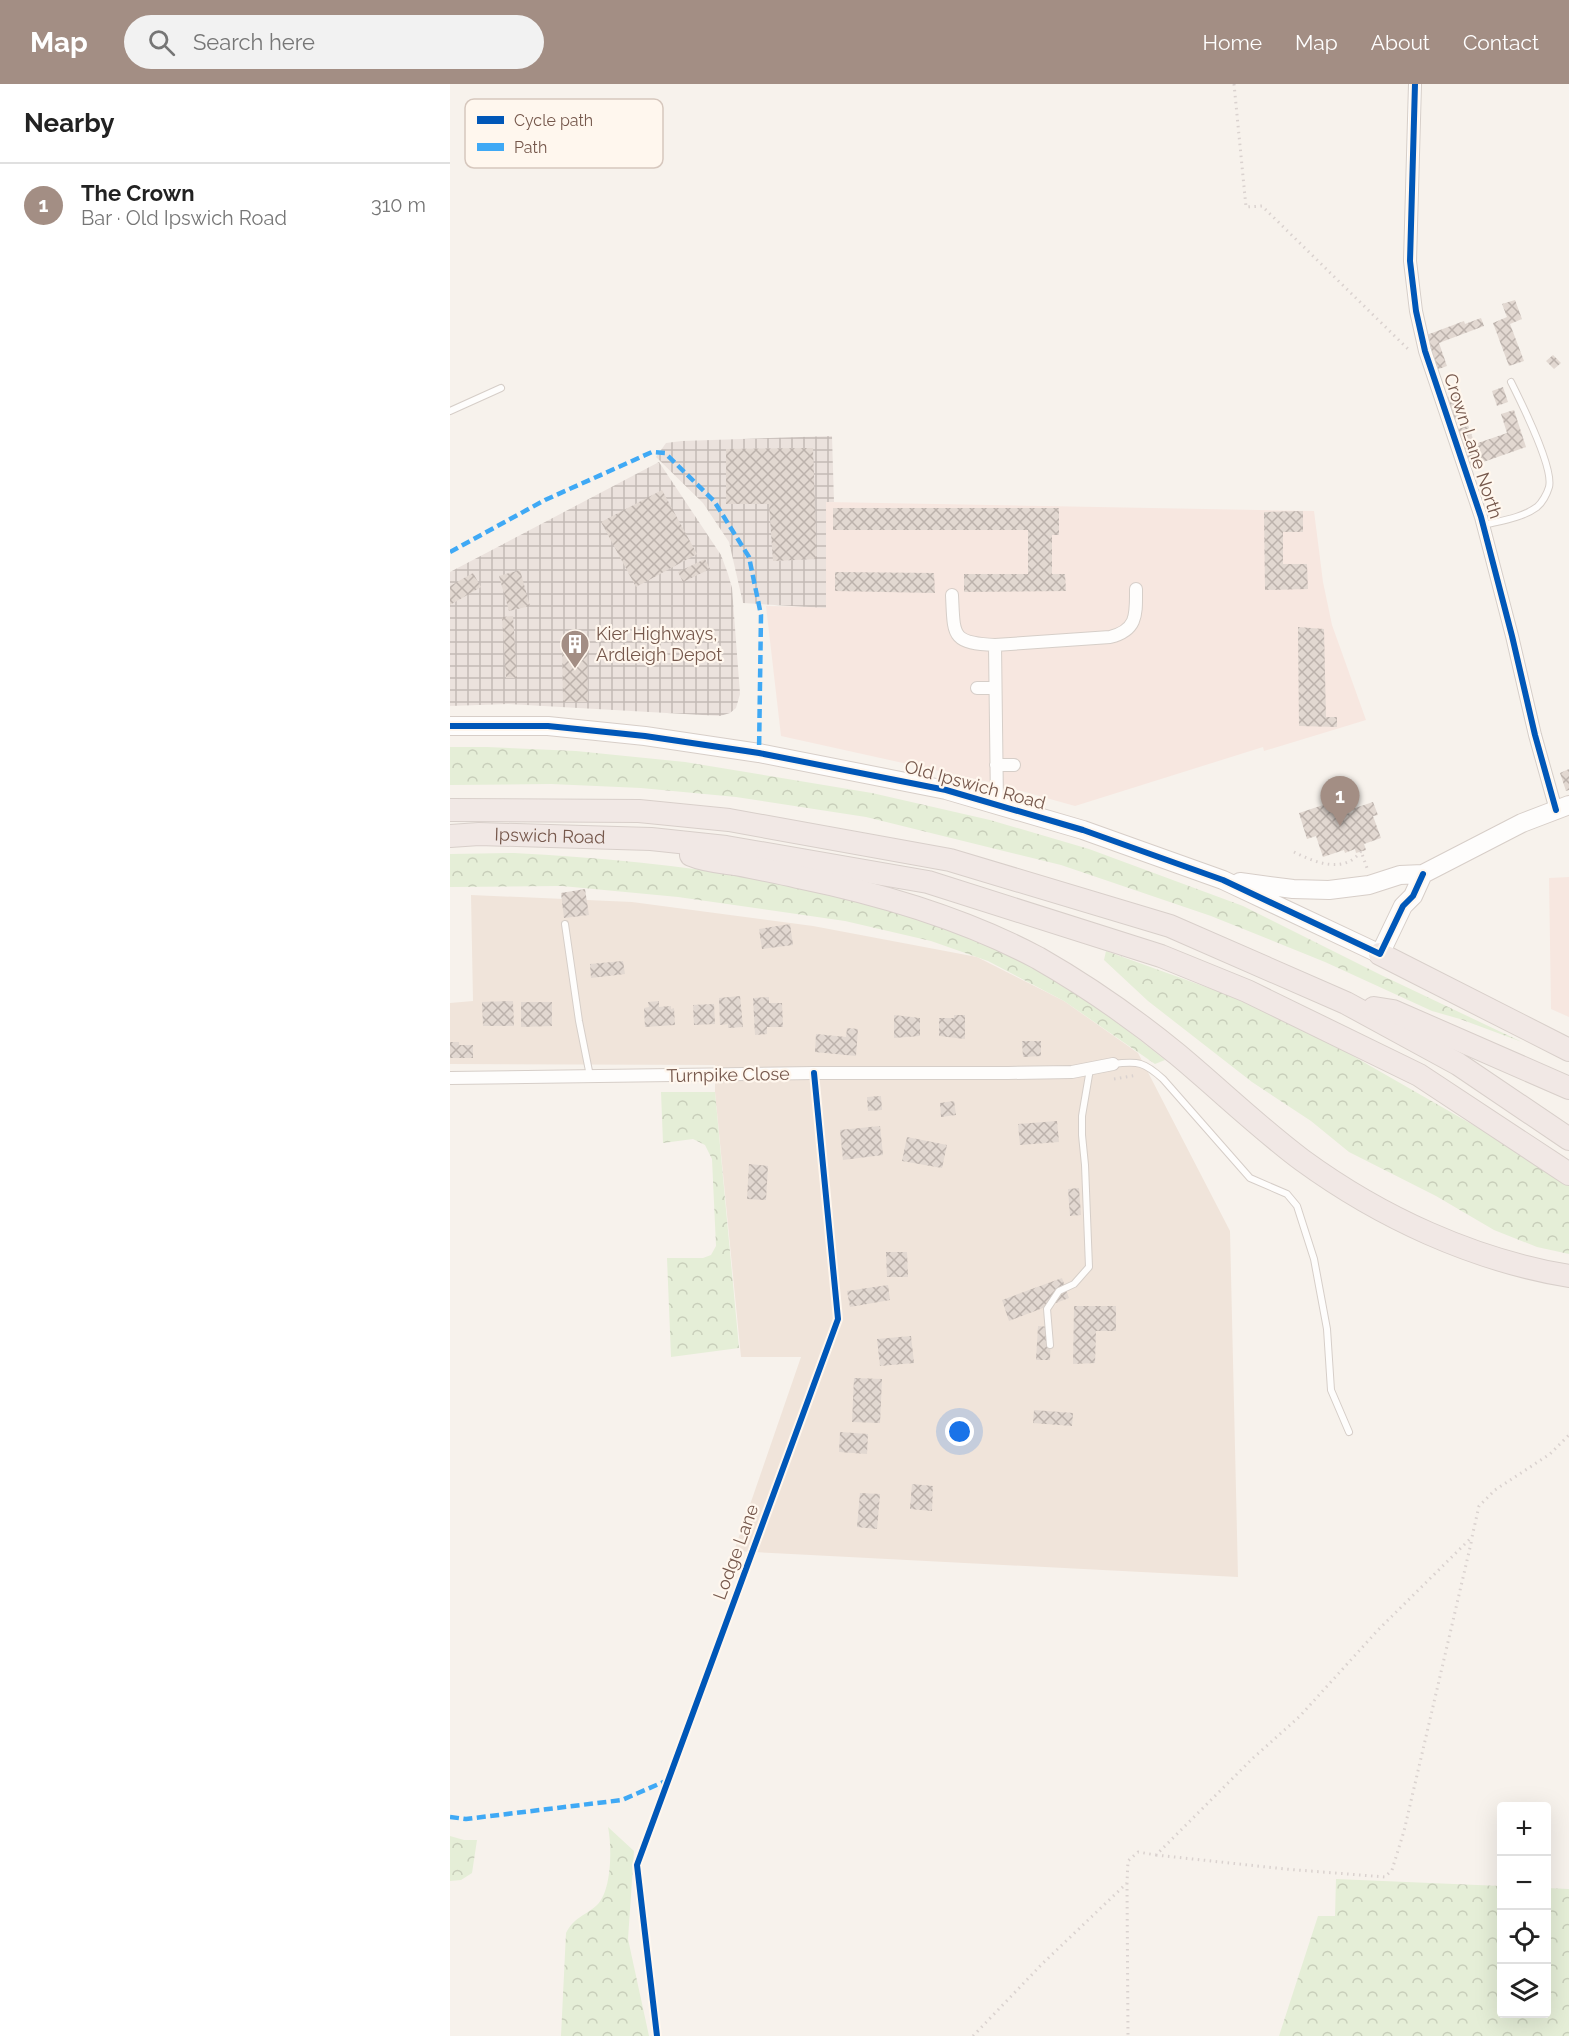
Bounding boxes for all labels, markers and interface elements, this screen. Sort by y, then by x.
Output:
search box [124,15,544,69]
text: Map [30,26,88,59]
icon: search [145,26,178,59]
text: Search here [193,29,315,55]
text: Home [1203,30,1262,55]
text: Map [1295,30,1338,55]
text: About [1371,30,1430,55]
text: Contact [1463,30,1539,55]
legend [465,99,663,168]
text: Nearby [24,108,114,138]
text: Cycle path [514,111,593,130]
text: Path [514,138,547,157]
text: The Crown [81,180,195,206]
text: 1 [39,193,48,217]
text: 310 m [371,193,426,217]
text: Bar · Old Ipswich Road [81,206,287,230]
street label: Crown Lane North [1440,370,1507,521]
place label: Kier Highways, Ardleigh Depot [596,623,722,665]
building icon: Kier Highways, Ardleigh Depot [559,628,591,670]
street label: Old Ipswich Road [902,756,1048,813]
pin: 1 [1320,776,1360,826]
street label: Ipswich Road [494,823,606,848]
street label: Turnpike Close [666,1063,790,1086]
your location [945,1417,974,1446]
street label: Lodge Lane [709,1501,763,1602]
map controls [1497,1802,1551,2018]
button: + [1497,1802,1551,1856]
button: − [1497,1856,1551,1910]
button: locate [1497,1910,1551,1964]
button: layers [1497,1964,1551,2018]

